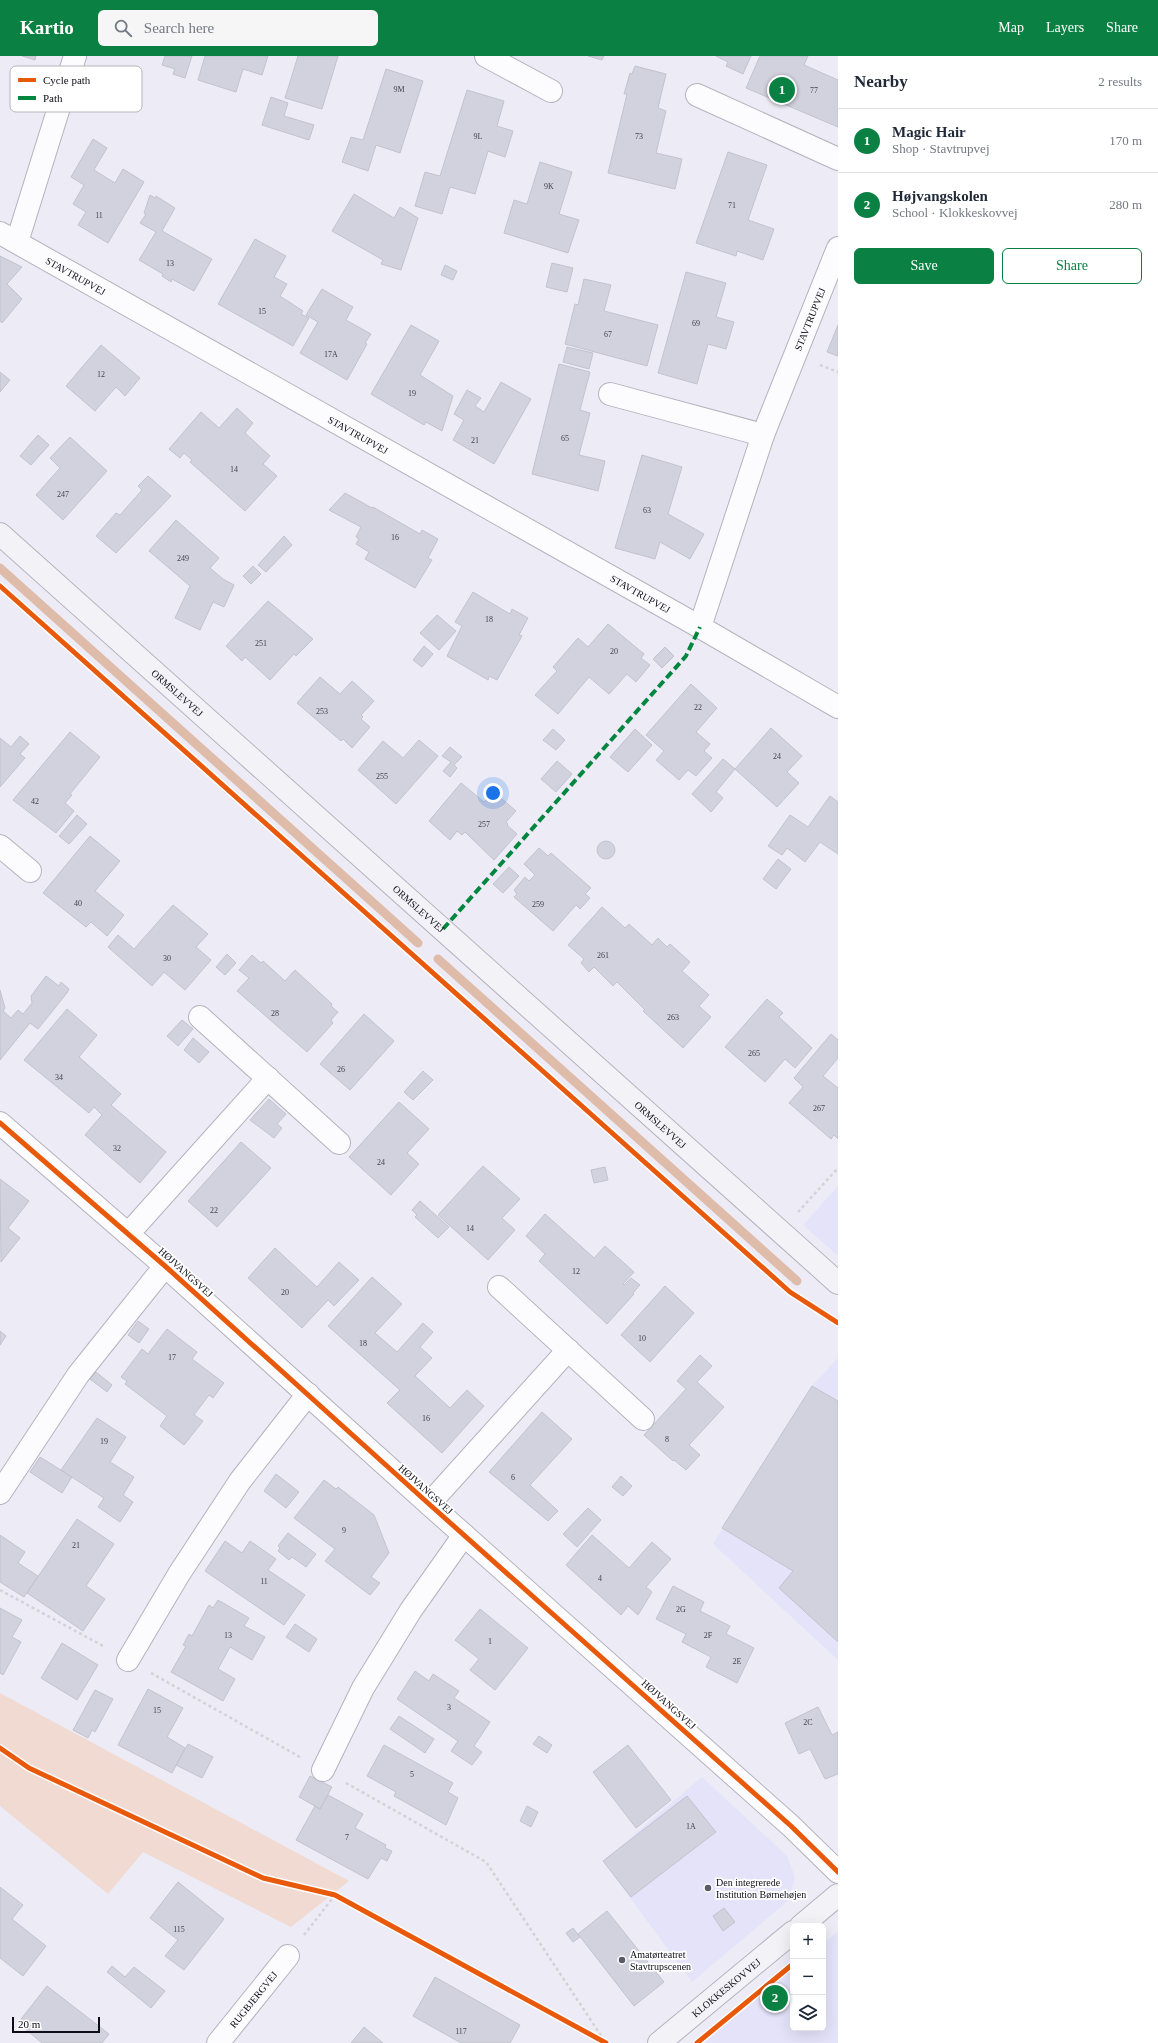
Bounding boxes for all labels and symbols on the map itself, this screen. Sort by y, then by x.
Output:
legend [10,66,142,112]
text: Cycle path [43,74,91,86]
pin: 1 [769,75,795,105]
house number: 9M [393,85,405,94]
house number: 77 [810,86,818,95]
text: Path [43,92,63,104]
house number: 9L [474,132,483,141]
house number: 73 [635,132,643,141]
house number: 9K [544,182,554,191]
house number: 71 [728,201,736,210]
house number: 11 [95,211,103,220]
street label: STAVTRUPVEJ [44,255,107,297]
house number: 13 [166,259,174,268]
street label: STAVTRUPVEJ [792,286,828,352]
house number: 15 [258,307,266,316]
house number: 69 [692,319,700,328]
house number: 67 [604,330,612,339]
house number: 17A [324,350,338,359]
house number: 12 [97,370,105,379]
house number: 19 [408,389,416,398]
street label: STAVTRUPVEJ [326,414,390,456]
house number: 65 [561,434,569,443]
house number: 21 [471,436,479,445]
house number: 14 [230,465,238,474]
house number: 247 [57,490,69,499]
house number: 63 [643,506,651,515]
house number: 16 [391,533,399,542]
house number: 249 [177,554,189,563]
street label: STAVTRUPVEJ [608,573,672,615]
house number: 18 [485,615,493,624]
house number: 251 [255,639,267,648]
house number: 20 [610,647,618,656]
street label: ORMSLEVVEJ [149,667,205,719]
house number: 22 [694,703,702,712]
house number: 253 [316,707,328,716]
house number: 24 [773,752,781,761]
house number: 255 [376,772,388,781]
your location [483,783,503,803]
house number: 42 [31,797,39,806]
house number: 257 [478,820,490,829]
street label: ORMSLEVVEJ [391,883,447,935]
house number: 40 [74,899,82,908]
house number: 259 [532,900,544,909]
house number: 261 [597,951,609,960]
house number: 30 [163,954,171,963]
house number: 28 [271,1009,279,1018]
house number: 263 [667,1013,679,1022]
house number: 265 [748,1049,760,1058]
house number: 26 [337,1065,345,1074]
house number: 34 [55,1073,63,1082]
street label: ORMSLEVVEJ [632,1099,688,1151]
house number: 267 [813,1104,825,1113]
house number: 32 [113,1144,121,1153]
house number: 24 [377,1158,385,1167]
house number: 22 [210,1206,218,1215]
house number: 14 [466,1224,474,1233]
street label: HØJVANGSVEJ [156,1245,215,1300]
house number: 12 [572,1267,580,1276]
house number: 20 [281,1288,289,1297]
house number: 10 [638,1334,646,1343]
house number: 18 [359,1339,367,1348]
house number: 17 [168,1353,176,1362]
house number: 16 [422,1414,430,1423]
house number: 8 [665,1435,669,1444]
house number: 19 [100,1437,108,1446]
street label: HØJVANGSVEJ [396,1462,455,1517]
house number: 6 [511,1473,515,1482]
house number: 9 [342,1526,346,1535]
house number: 21 [72,1541,80,1550]
house number: 4 [598,1574,602,1583]
house number: 11 [260,1577,268,1586]
house number: 2G [676,1605,686,1614]
house number: 13 [224,1631,232,1640]
house number: 2F [704,1631,713,1640]
house number: 1 [488,1637,492,1646]
house number: 2E [733,1657,742,1666]
street label: HØJVANGSVEJ [639,1677,698,1732]
house number: 3 [447,1703,451,1712]
house number: 15 [153,1706,161,1715]
house number: 2C [803,1718,813,1727]
house number: 5 [410,1770,414,1779]
house number: 1A [686,1822,696,1831]
house number: 7 [345,1833,349,1842]
place label: Den integrerede Institution Børnehøjen [716,1877,806,1900]
marker: Den integrerede Institution Børnehøjen [703,1883,713,1893]
house number: 115 [173,1925,185,1934]
place label: Amatørteatret Stavtrupscenen [630,1949,691,1972]
marker: Amatørteatret Stavtrupscenen [617,1955,627,1965]
street label: KLOKKESKOVVEJ [690,1956,763,2019]
street label: RUGBJERGVEJ [228,1969,279,2030]
pin: 2 [762,1983,788,2013]
scale bar [12,2015,100,2034]
house number: 117 [455,2027,467,2036]

